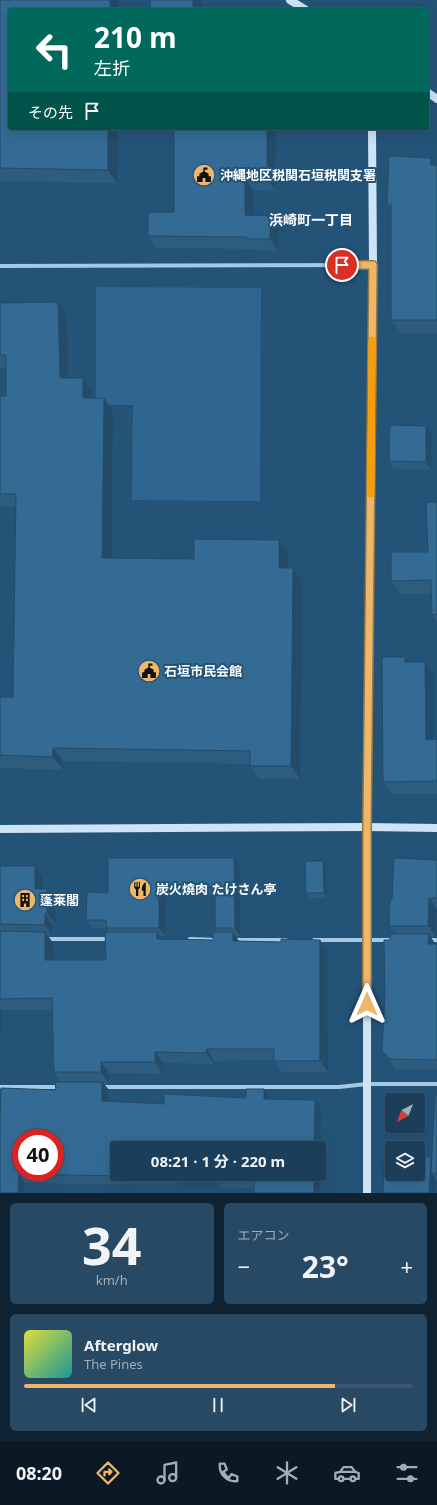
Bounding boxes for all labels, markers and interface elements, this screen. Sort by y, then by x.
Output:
text: 210 m [94,18,177,56]
icon: left [28,24,80,76]
text: 左折 [94,56,130,80]
icon: arrive [81,100,103,122]
text: その先 [28,102,73,122]
public building icon: 沖縄地区税関石垣税関支署 [191,162,217,188]
place label: 沖縄地区税関石垣税関支署 [220,166,376,184]
district label: 浜崎町一丁目 [269,210,353,229]
pin [325,248,359,282]
icon: arrive [331,254,353,276]
public building icon: 石垣市民会館 [136,658,162,684]
place label: 石垣市民会館 [164,662,242,680]
restaurant icon: 炭火燒肉 たけさん亭 [127,876,153,902]
place label: 炭火燒肉 たけさん亭 [156,880,276,898]
building icon: 蓬莱閣 [12,887,38,913]
place label: 蓬莱閣 [40,891,79,909]
position arrow [346,983,388,1025]
north arrow [385,1093,425,1133]
map controls [385,1093,425,1181]
speed limit sign: 40 [12,1129,64,1181]
button: layers [385,1141,425,1181]
text: 08:21 · 1 分 · 220 m [151,1151,285,1171]
text: 34 [82,1209,142,1280]
text: エアコン [238,1226,290,1244]
text: 23° [302,1246,349,1287]
text: − [238,1251,250,1281]
text: + [400,1251,413,1281]
text: km/h [96,1271,128,1289]
text: Afterglow [84,1335,158,1355]
text: The Pines [84,1355,143,1373]
icon: previous [78,1394,100,1416]
icon: pause [207,1394,229,1416]
icon: next [337,1394,359,1416]
icon: directions [94,1459,122,1487]
icon: music [154,1459,182,1487]
icon: phone [214,1459,242,1487]
icon: climate [273,1459,301,1487]
icon: car [333,1459,361,1487]
icon: filters [393,1459,421,1487]
text: 08:20 [16,1461,62,1485]

